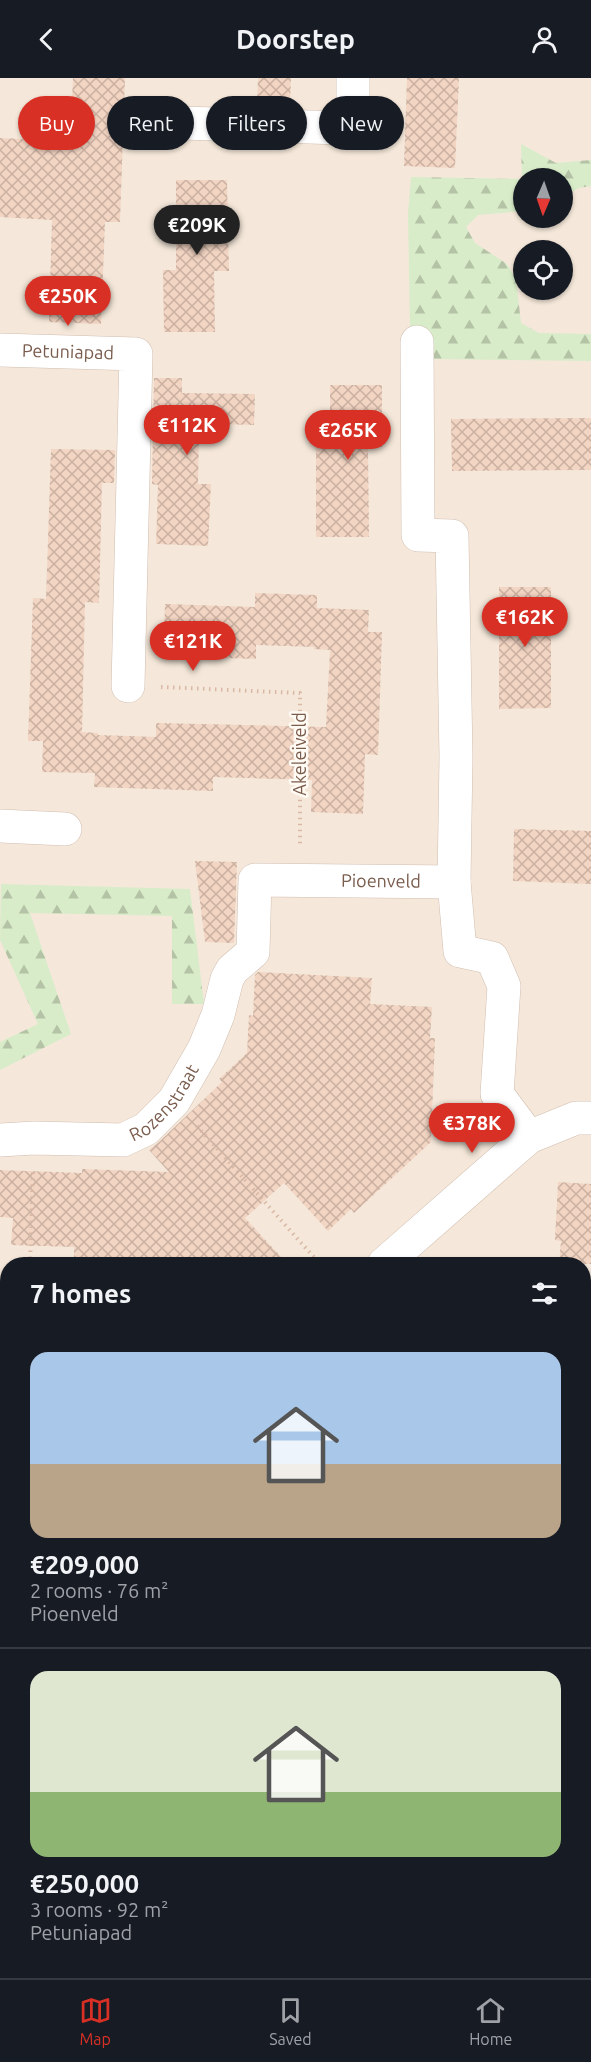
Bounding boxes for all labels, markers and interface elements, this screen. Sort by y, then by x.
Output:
icon: back [30,23,63,56]
icon: person [528,23,561,56]
text: Doorstep [236,24,355,54]
chip: Buy [18,96,95,150]
chip: Rent [107,96,194,150]
chip: Filters [206,96,307,150]
chip: New [319,96,404,150]
north arrow [513,168,573,228]
map controls [513,168,573,300]
pin: €209K [155,205,239,256]
text: €209K [168,213,226,236]
button: locate [513,240,573,300]
pin: €250K [26,276,110,327]
text: €250K [39,284,97,307]
street label: Petuniapad [22,340,114,362]
pin: €112K [145,405,229,456]
pin: €265K [306,410,390,461]
text: €112K [158,413,216,436]
text: €265K [319,418,377,441]
pin: €162K [483,597,567,648]
text: €162K [496,605,554,628]
pin: €121K [151,621,235,672]
text: €121K [164,629,222,652]
street label: Akeleiveld [289,712,309,796]
street label: Pioenveld [341,870,421,891]
street label: Rozenstraat [126,1060,202,1145]
pin: €378K [430,1103,514,1154]
text: €378K [443,1111,501,1134]
icon: filters [528,1277,561,1310]
text: 7 homes [30,1279,131,1308]
icon: home [242,1391,350,1499]
text: €209,000 [30,1550,139,1579]
text: 2 rooms · 76 m² [30,1579,168,1602]
text: Pioenveld [30,1602,119,1625]
icon: home [242,1710,350,1818]
text: €250,000 [30,1869,139,1898]
text: 3 rooms · 92 m² [30,1898,168,1921]
text: Petuniapad [30,1921,132,1944]
tab: Map [79,1994,112,2048]
tab: Saved [269,1994,312,2048]
tab: Home [469,1994,512,2048]

